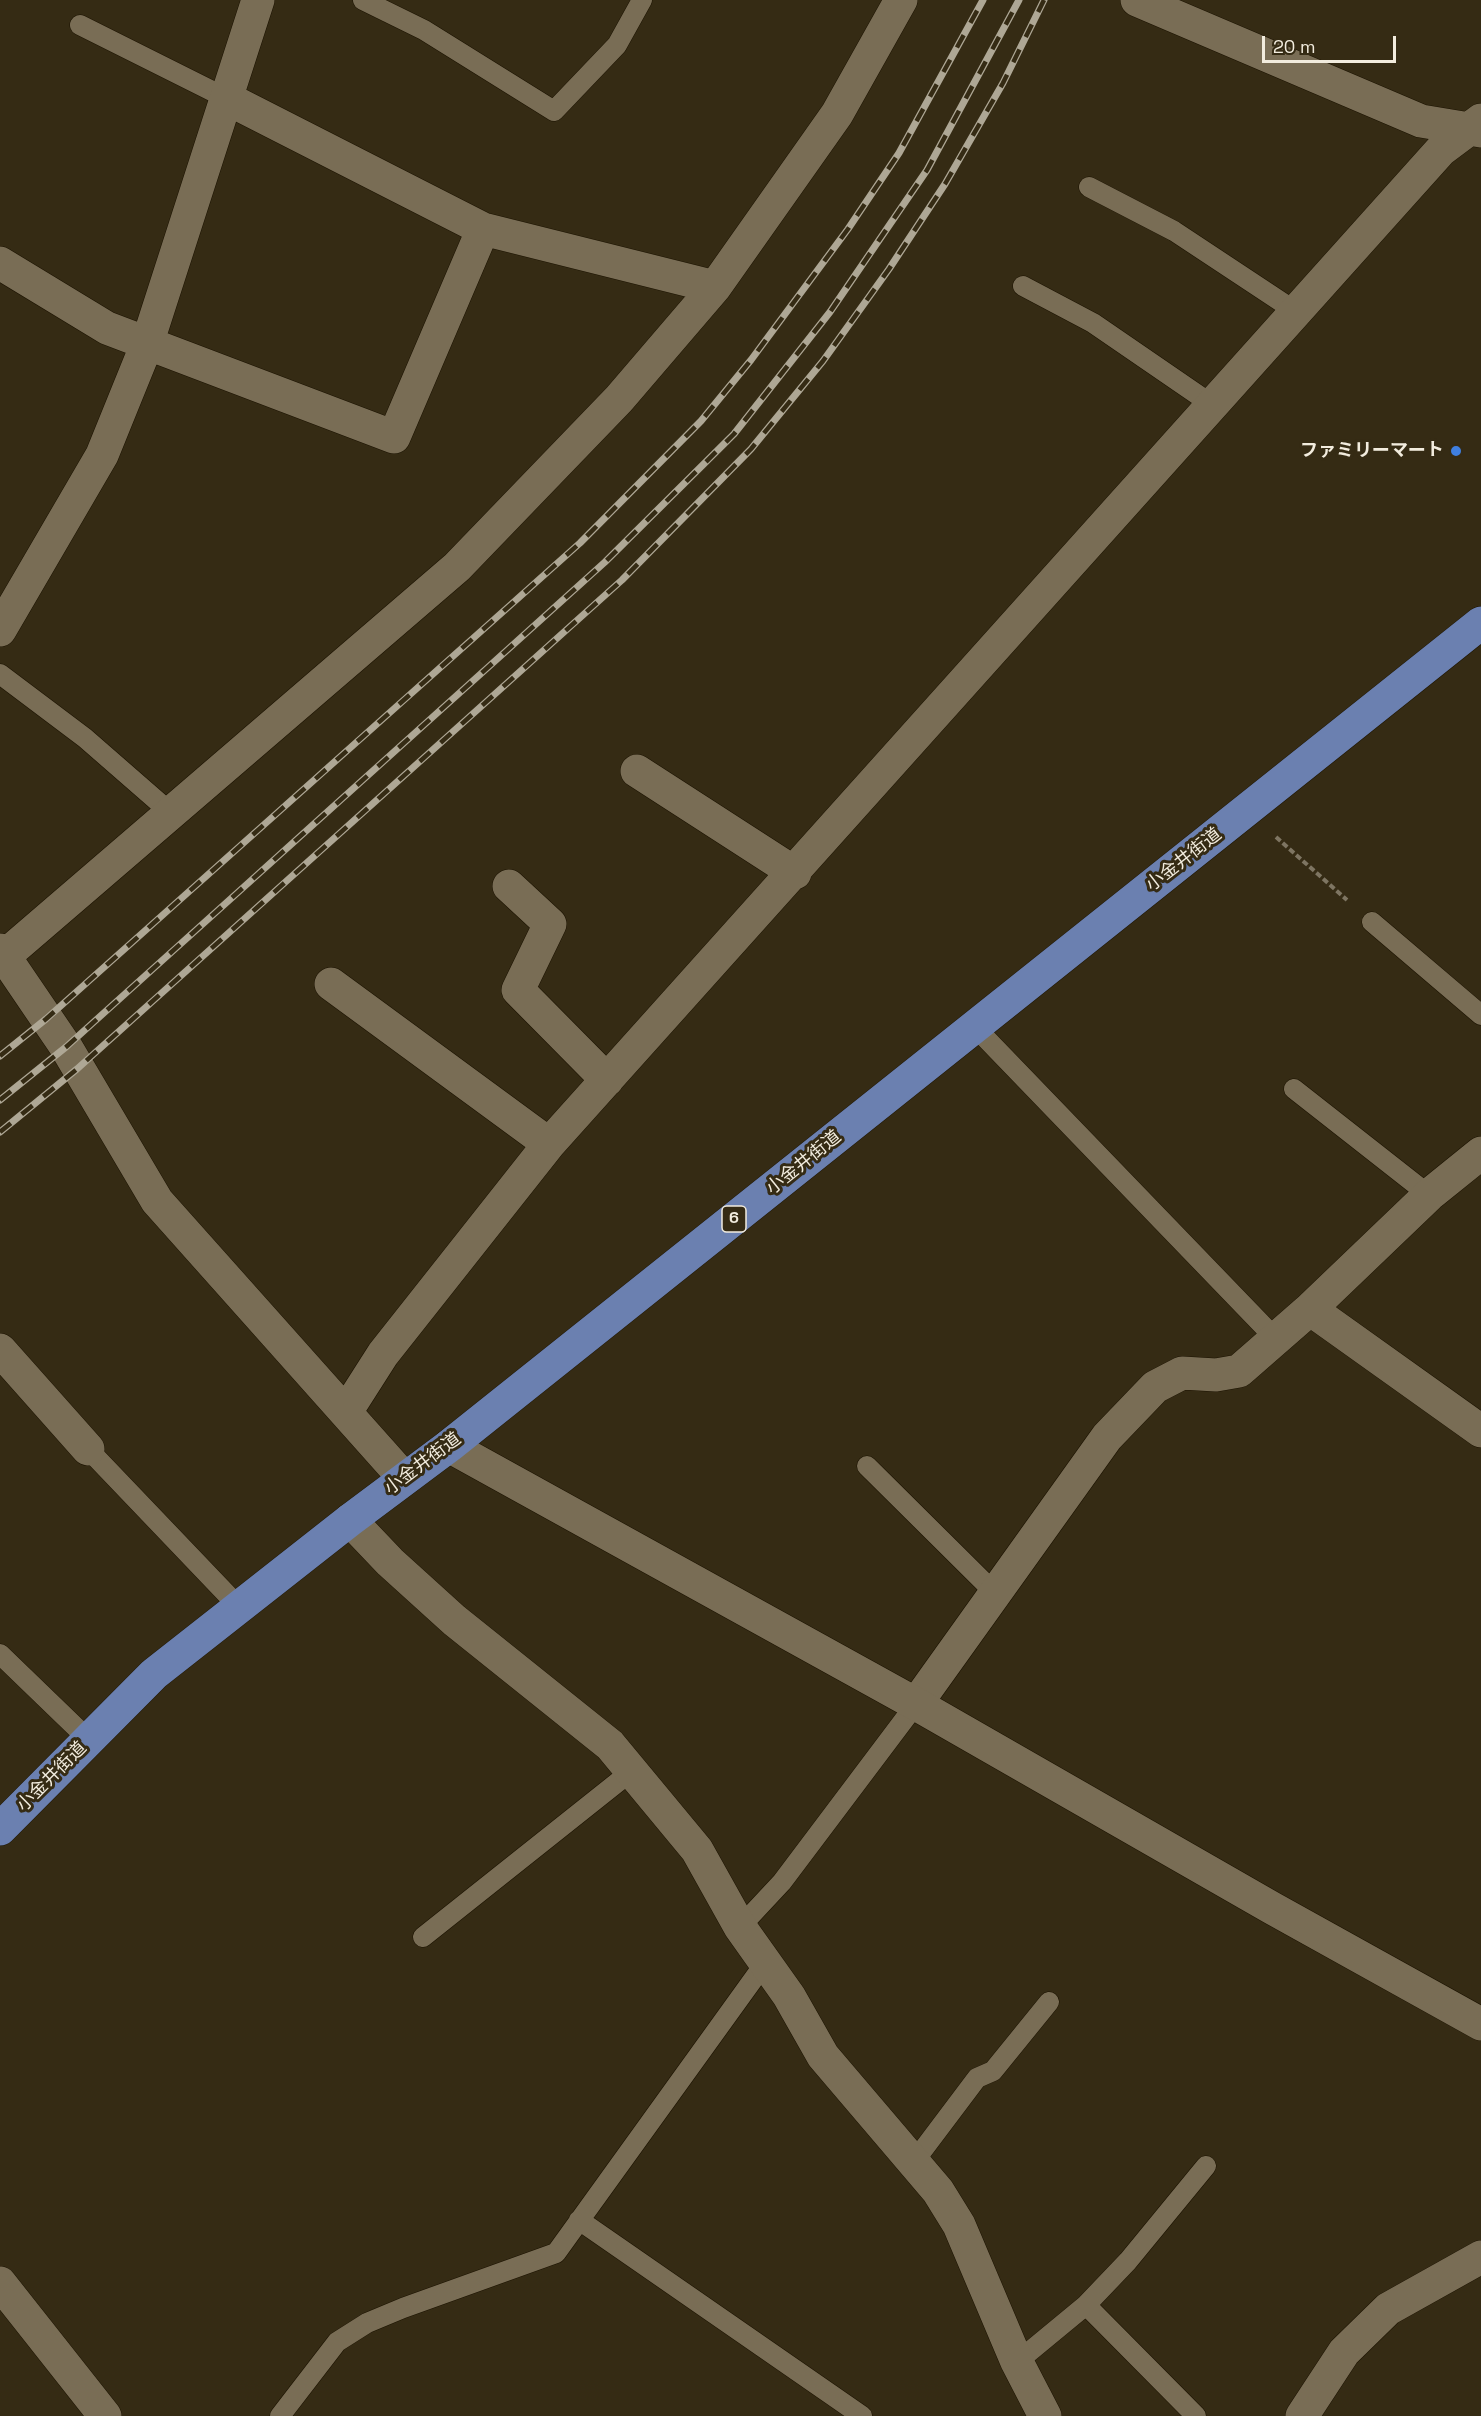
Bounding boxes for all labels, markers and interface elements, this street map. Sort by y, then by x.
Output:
scale bar [1265,24,1398,62]
text: 20 m [1273,35,1316,58]
place label: ファミリーマート [1300,440,1444,462]
marker: ファミリーマート [1449,444,1463,458]
street label: 小金井街道 [1142,824,1226,896]
street label: 小金井街道 [762,1126,846,1200]
road number: 6 [722,1206,746,1232]
street label: 小金井街道 [381,1428,465,1500]
street label: 小金井街道 [13,1738,91,1816]

